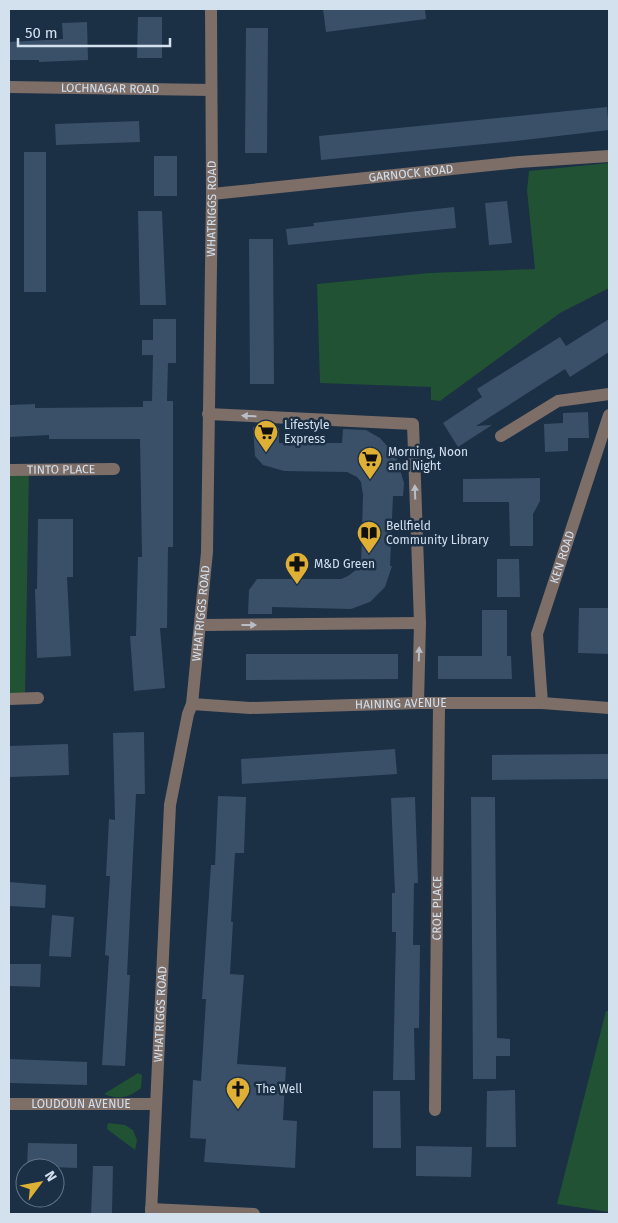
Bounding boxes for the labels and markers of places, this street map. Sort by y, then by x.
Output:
place label: Lifestyle Express [284,418,330,446]
supermarket icon: Lifestyle Express [253,419,279,453]
place label: Morning, Noon and Night [388,445,468,473]
supermarket icon: Morning, Noon and Night [357,446,383,480]
place label: Bellfield Community Library [386,519,489,547]
library icon: Bellfield Community Library [356,520,382,554]
pharmacy icon: M&D Green [284,551,310,585]
place label: M&D Green [314,557,375,571]
church icon: The Well [225,1076,251,1110]
place label: The Well [256,1082,303,1096]

